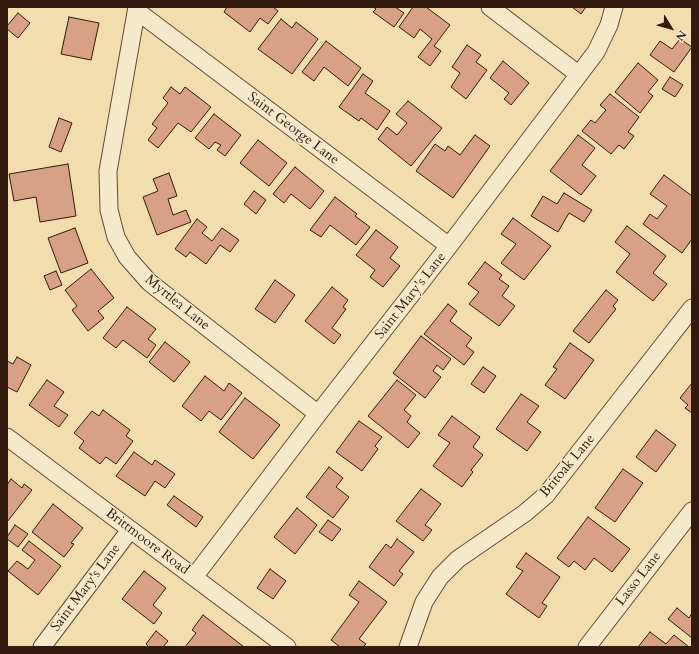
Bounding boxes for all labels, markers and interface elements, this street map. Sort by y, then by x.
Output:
north arrow [651,8,691,48]
text: N [672,27,690,44]
street label: Saint George Lane [244,89,342,169]
street label: Saint Mary's Lane [372,249,450,343]
street label: Myrtlea Lane [141,272,213,334]
street label: Britoak Lane [537,431,599,501]
street label: Brittmoore Road [102,505,192,579]
street label: Saint Mary's Lane [48,541,124,635]
street label: Lasso Lane [613,549,665,609]

